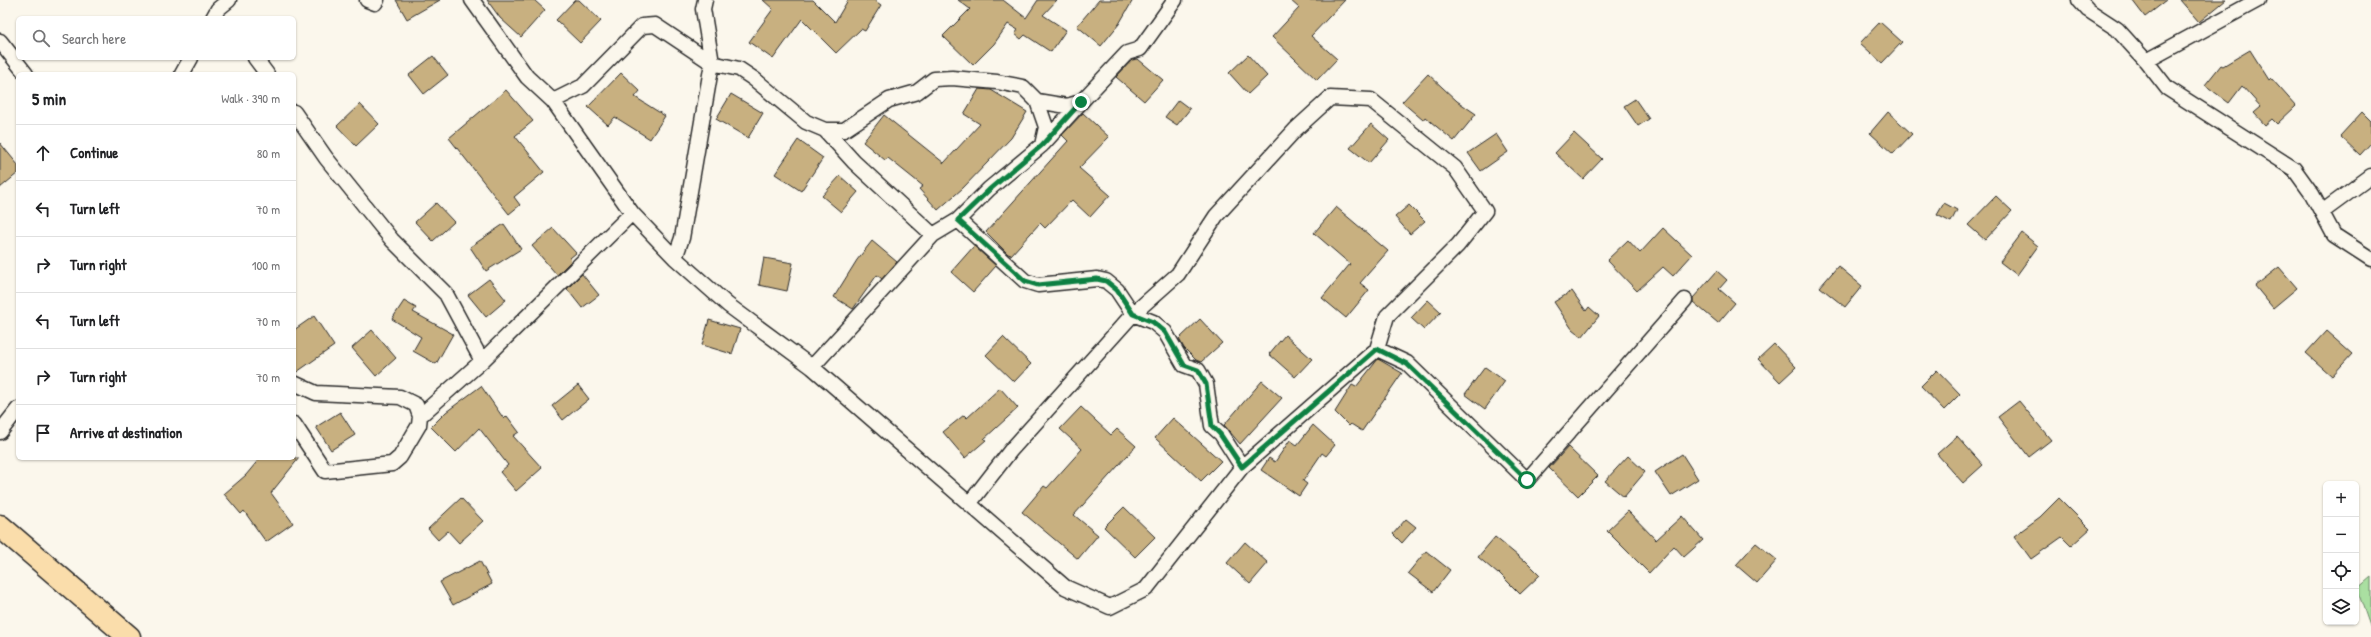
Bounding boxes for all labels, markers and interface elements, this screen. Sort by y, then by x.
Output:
search box [16,16,296,60]
icon: search [30,27,52,49]
text: Search here [62,28,126,49]
text: 5 min [32,87,66,110]
text: Walk · 390 m [221,89,280,107]
route end [1072,93,1090,111]
icon: ahead [32,142,54,164]
text: Continue [70,142,118,163]
text: 80 m [257,144,280,162]
icon: left [32,198,54,220]
text: Turn left [70,198,120,219]
text: 70 m [256,200,280,218]
icon: right [32,254,54,276]
text: Turn right [70,254,126,275]
text: 100 m [252,256,280,274]
icon: left [32,310,54,332]
text: Turn left [70,310,120,331]
text: 70 m [256,312,280,330]
icon: right [32,366,54,388]
text: Turn right [70,366,126,387]
text: 70 m [256,368,280,386]
icon: arrive [32,422,54,444]
text: Arrive at destination [70,422,182,443]
route start [1518,471,1536,489]
map controls [2323,481,2359,625]
button: + [2323,481,2359,517]
button: − [2323,517,2359,553]
button: locate [2323,553,2359,589]
button: layers [2323,589,2359,625]

